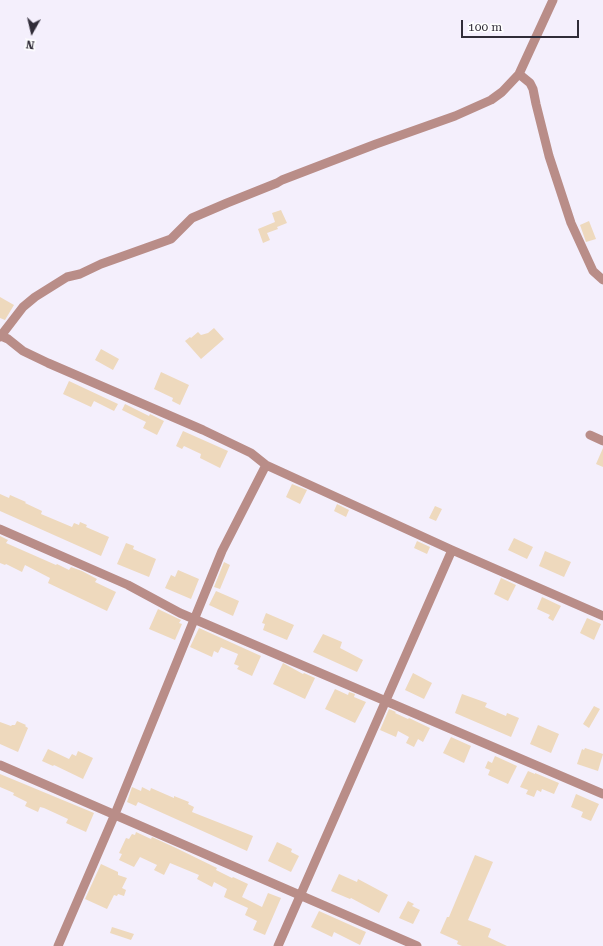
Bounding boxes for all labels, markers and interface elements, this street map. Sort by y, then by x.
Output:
north arrow [12,12,52,52]
scale bar [463,12,581,38]
text: 100 m [468,20,502,34]
text: N [25,37,35,51]

